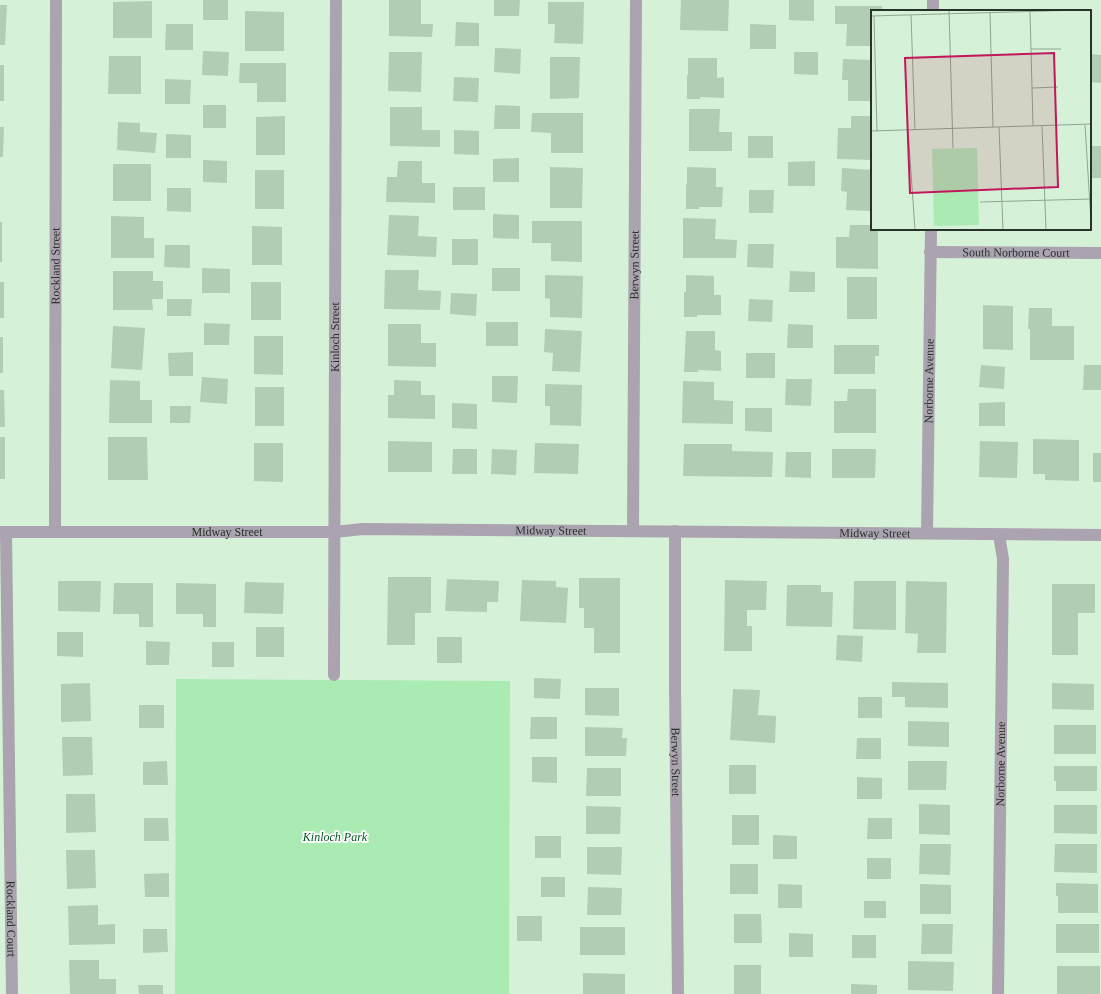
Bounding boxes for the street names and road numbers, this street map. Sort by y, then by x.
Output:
street label: Rockland Street [48,227,63,305]
street label: Berwyn Street [627,230,642,300]
street label: South Norborne Court [962,245,1070,260]
street label: Kinloch Street [328,301,342,372]
street label: Norborne Avenue [921,339,937,423]
street label: Midway Street [515,523,587,538]
street label: Midway Street [191,525,263,539]
street label: Midway Street [839,526,911,540]
street label: Norborne Avenue [993,722,1008,806]
street label: Berwyn Street [668,727,683,797]
street label: Rockland Court [4,881,19,958]

